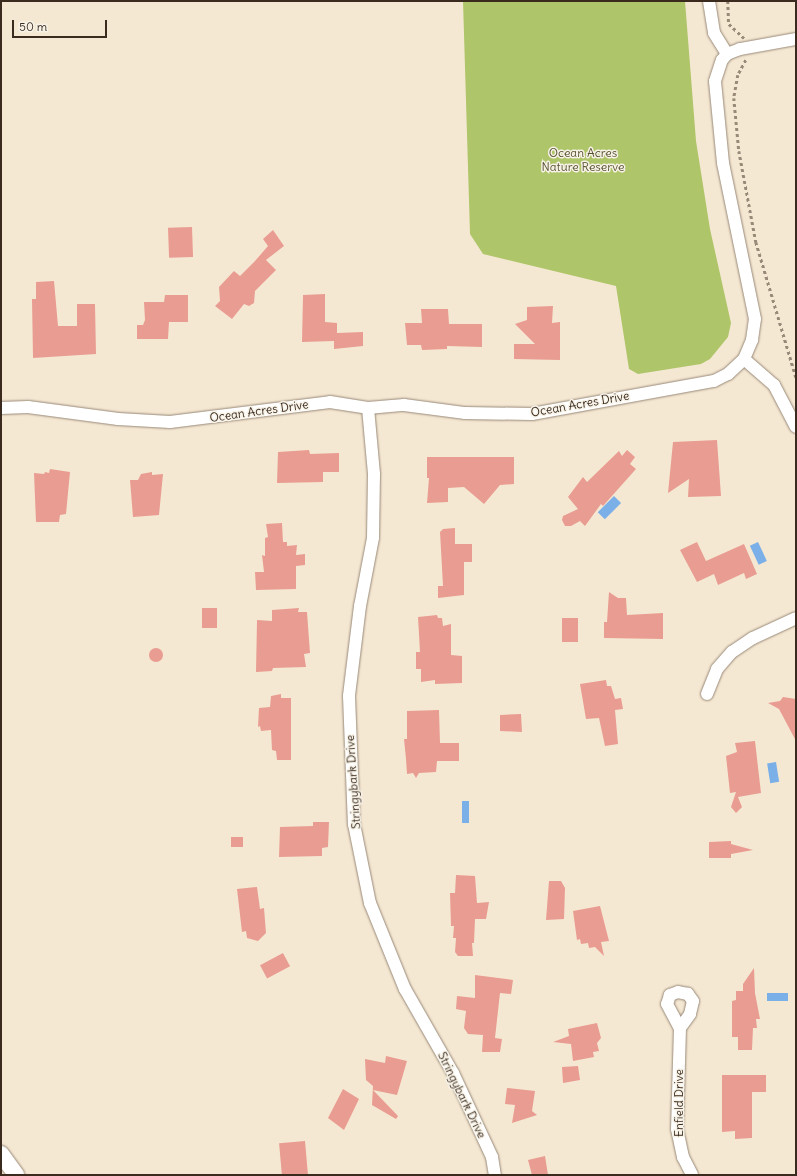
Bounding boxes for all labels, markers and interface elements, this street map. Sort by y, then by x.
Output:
scale bar [14,12,109,38]
text: 50 m [19,19,47,34]
park label: Ocean Acres Nature Reserve [542,146,624,174]
street label: Ocean Acres Drive [530,388,630,420]
street label: Ocean Acres Drive [209,397,309,425]
street label: Stringybark Drive [343,734,363,830]
street label: Stringybark Drive [435,1049,489,1141]
street label: Enfield Drive [672,1069,686,1137]

